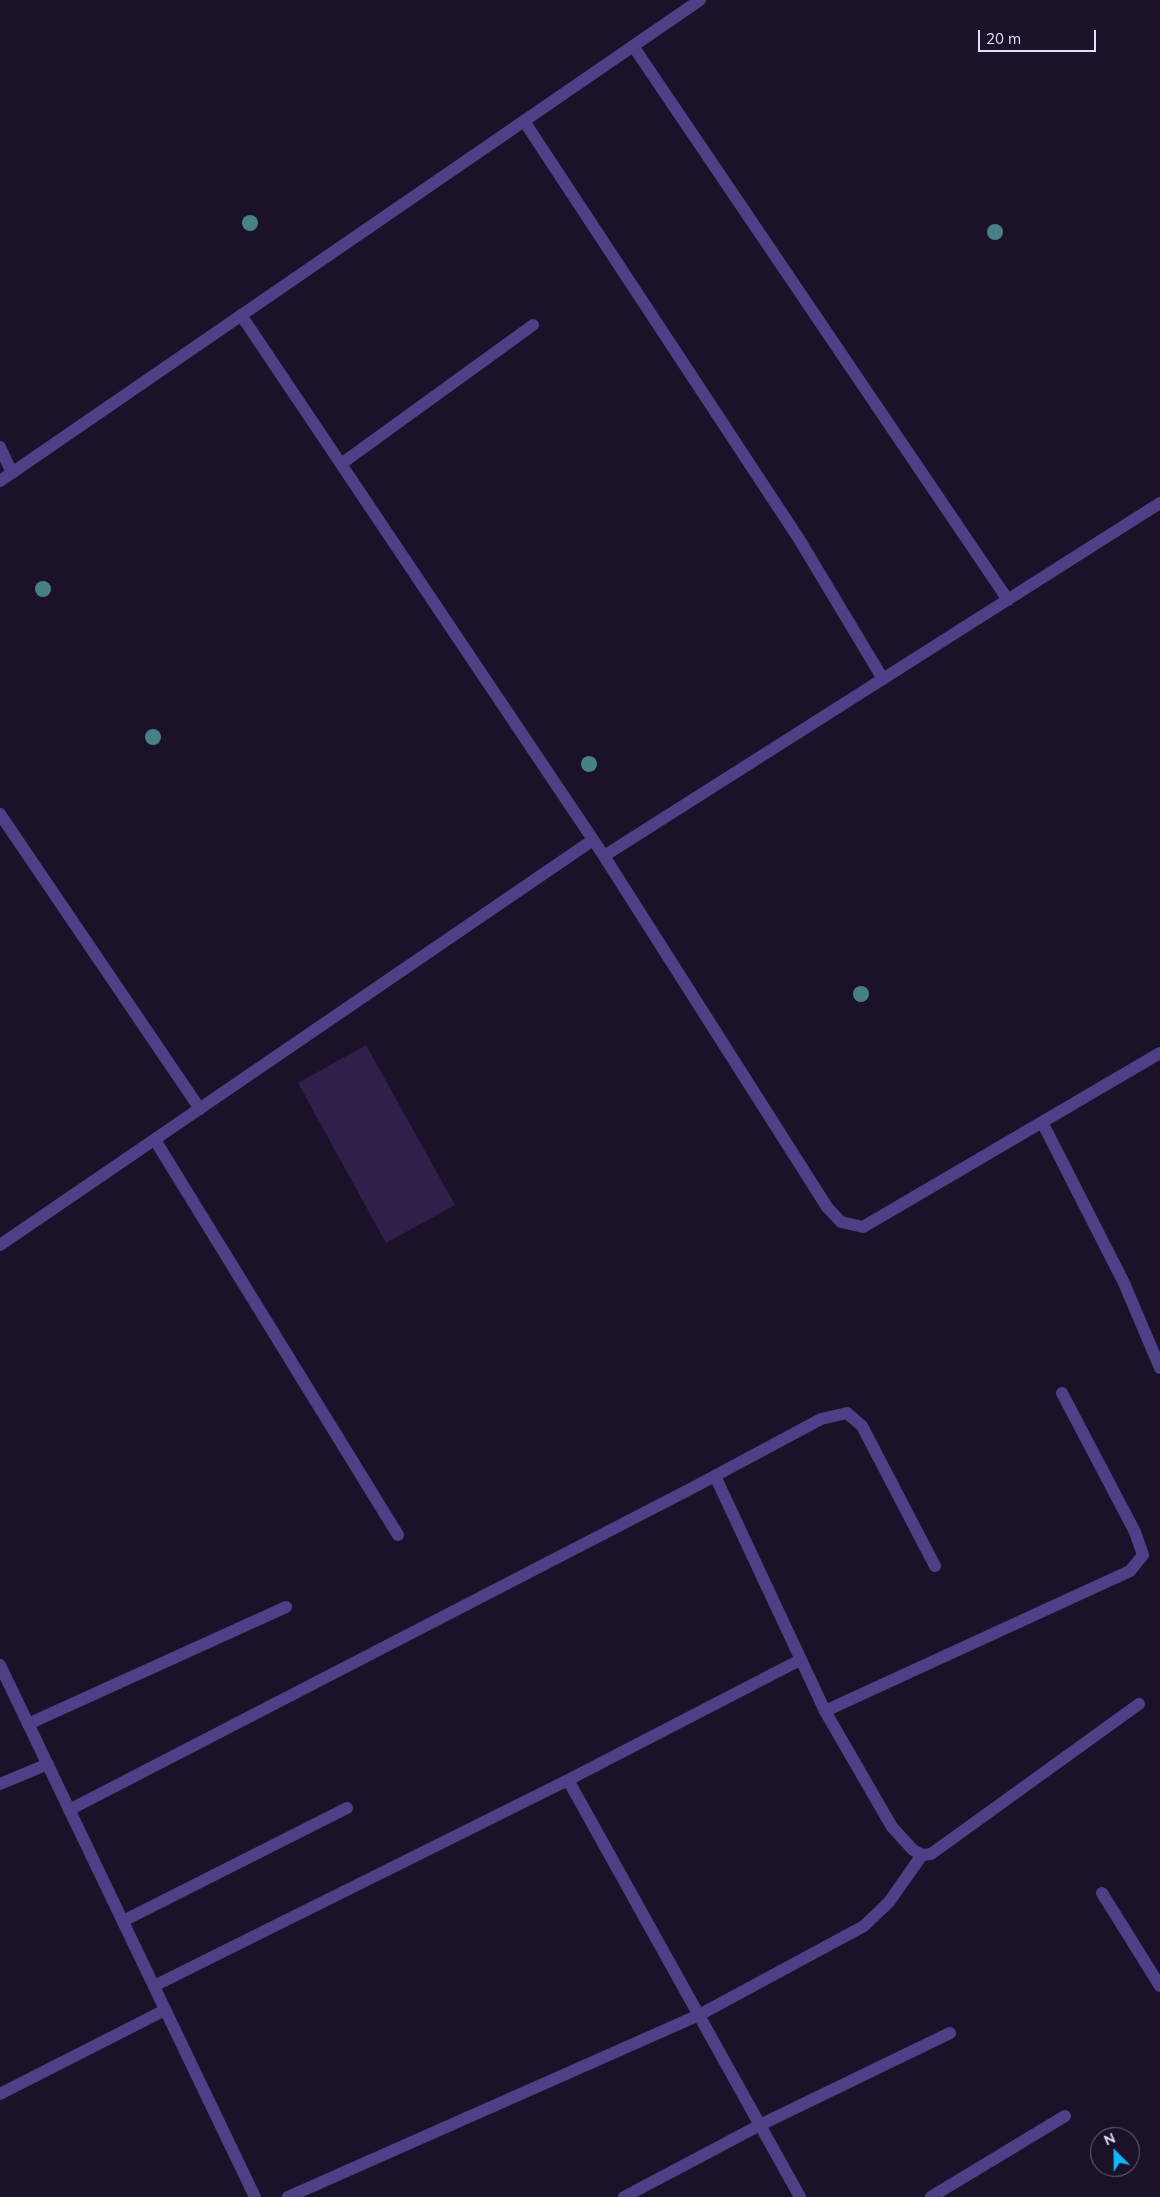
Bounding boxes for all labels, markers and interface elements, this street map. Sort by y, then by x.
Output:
scale bar [980,20,1098,52]
text: 20 m [986,29,1021,48]
north arrow [1090,2127,1140,2177]
text: N [1101,2129,1118,2149]

